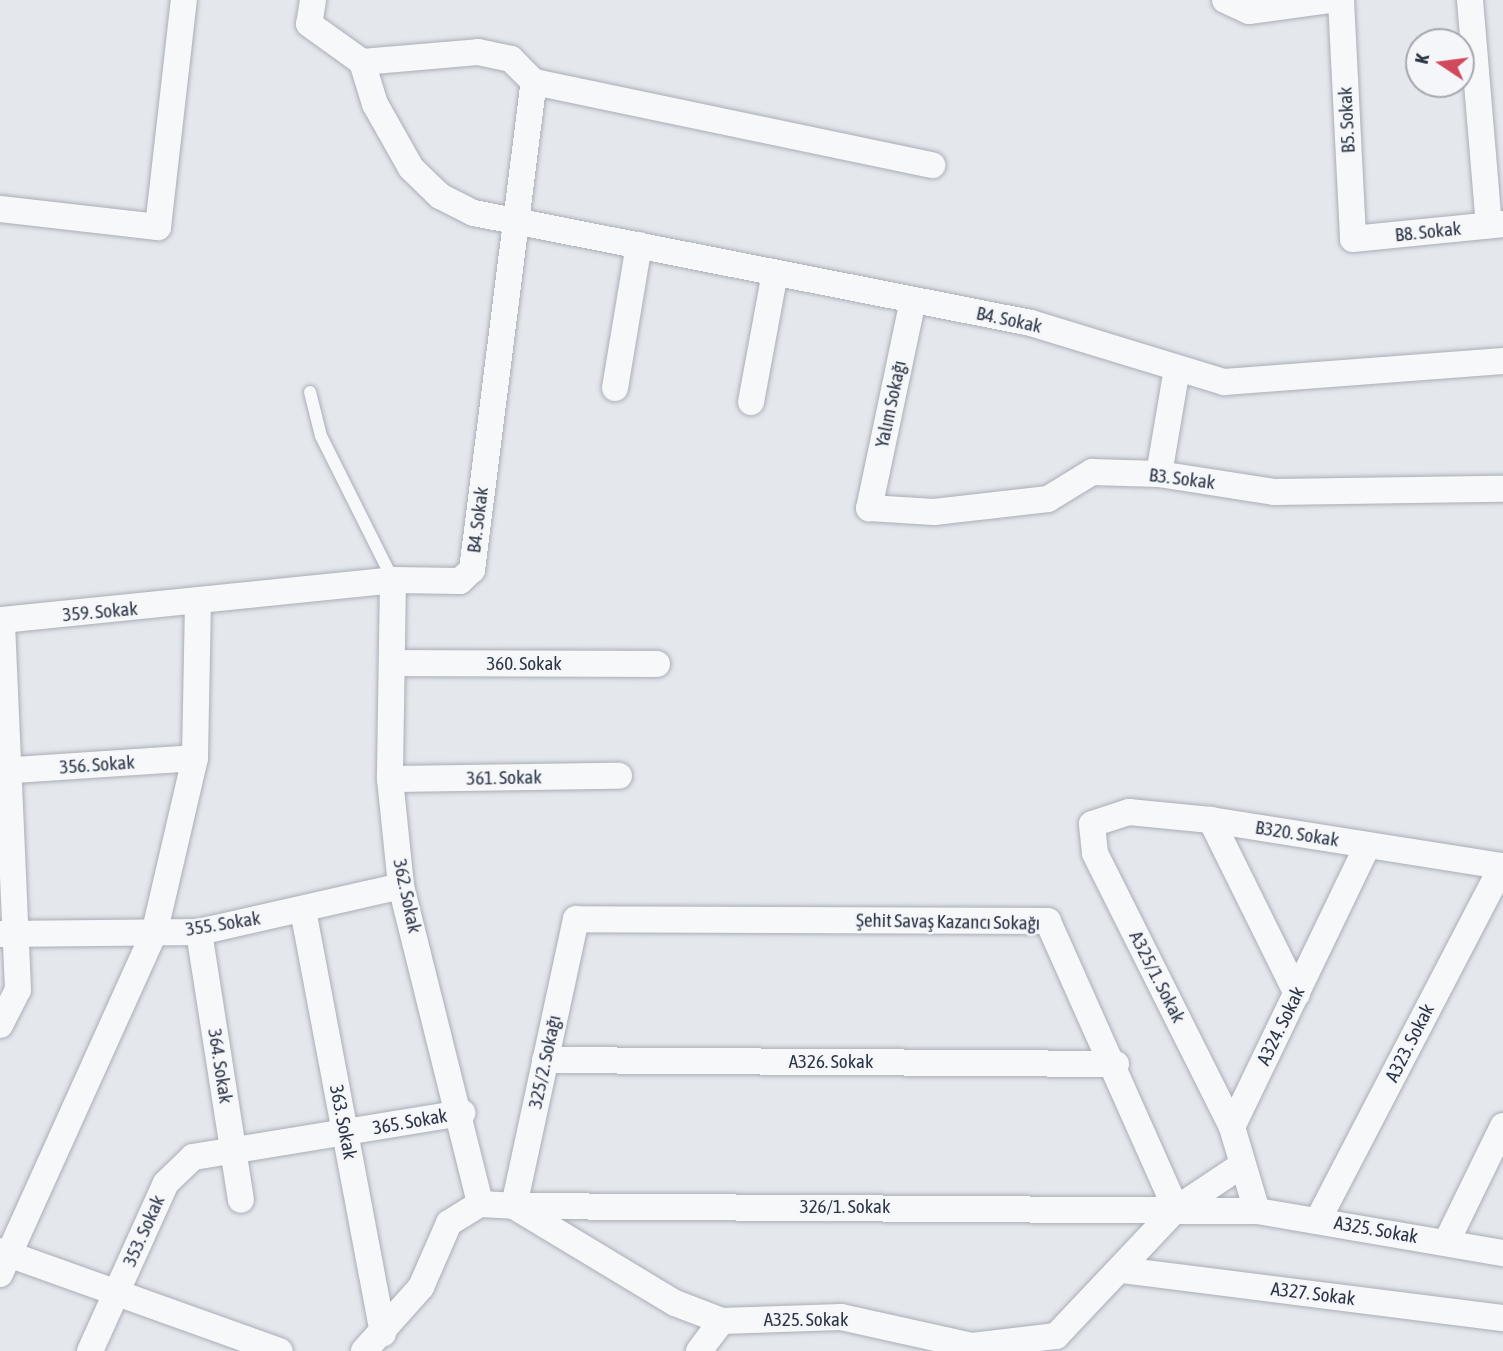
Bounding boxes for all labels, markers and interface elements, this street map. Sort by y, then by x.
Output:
north arrow [1405,28,1475,98]
text: K [1410,52,1433,66]
street label: B5. Sokak [1334,86,1360,154]
street label: B8. Sokak [1394,217,1462,247]
street label: B4. Sokak [974,302,1044,338]
street label: Yalım Sokağı [871,358,911,450]
street label: B3. Sokak [1148,464,1216,494]
street label: B4. Sokak [463,486,493,554]
street label: 359. Sokak [62,597,138,627]
street label: 360. Sokak [486,653,562,675]
street label: 356. Sokak [59,751,135,779]
street label: 361. Sokak [466,766,542,790]
street label: B320. Sokak [1254,816,1340,852]
street label: 362. Sokak [388,857,426,935]
street label: 355. Sokak [184,907,262,941]
street label: Şehit Savaş Kazancı Sokağı [856,909,1040,935]
street label: A325/1. Sokak [1124,927,1190,1027]
street label: A324. Sokak [1252,983,1310,1069]
street label: A323. Sokak [1381,1000,1439,1086]
street label: 325/2. Sokağı [524,1013,566,1111]
street label: 364. Sokak [203,1027,237,1105]
street label: A326. Sokak [789,1051,873,1073]
street label: 363. Sokak [325,1083,361,1161]
street label: 365. Sokak [371,1104,449,1140]
street label: 353. Sokak [118,1192,170,1270]
street label: 326/1. Sokak [800,1196,890,1218]
street label: A325. Sokak [1332,1211,1420,1249]
street label: A327. Sokak [1270,1278,1356,1310]
street label: A325. Sokak [764,1309,848,1331]

